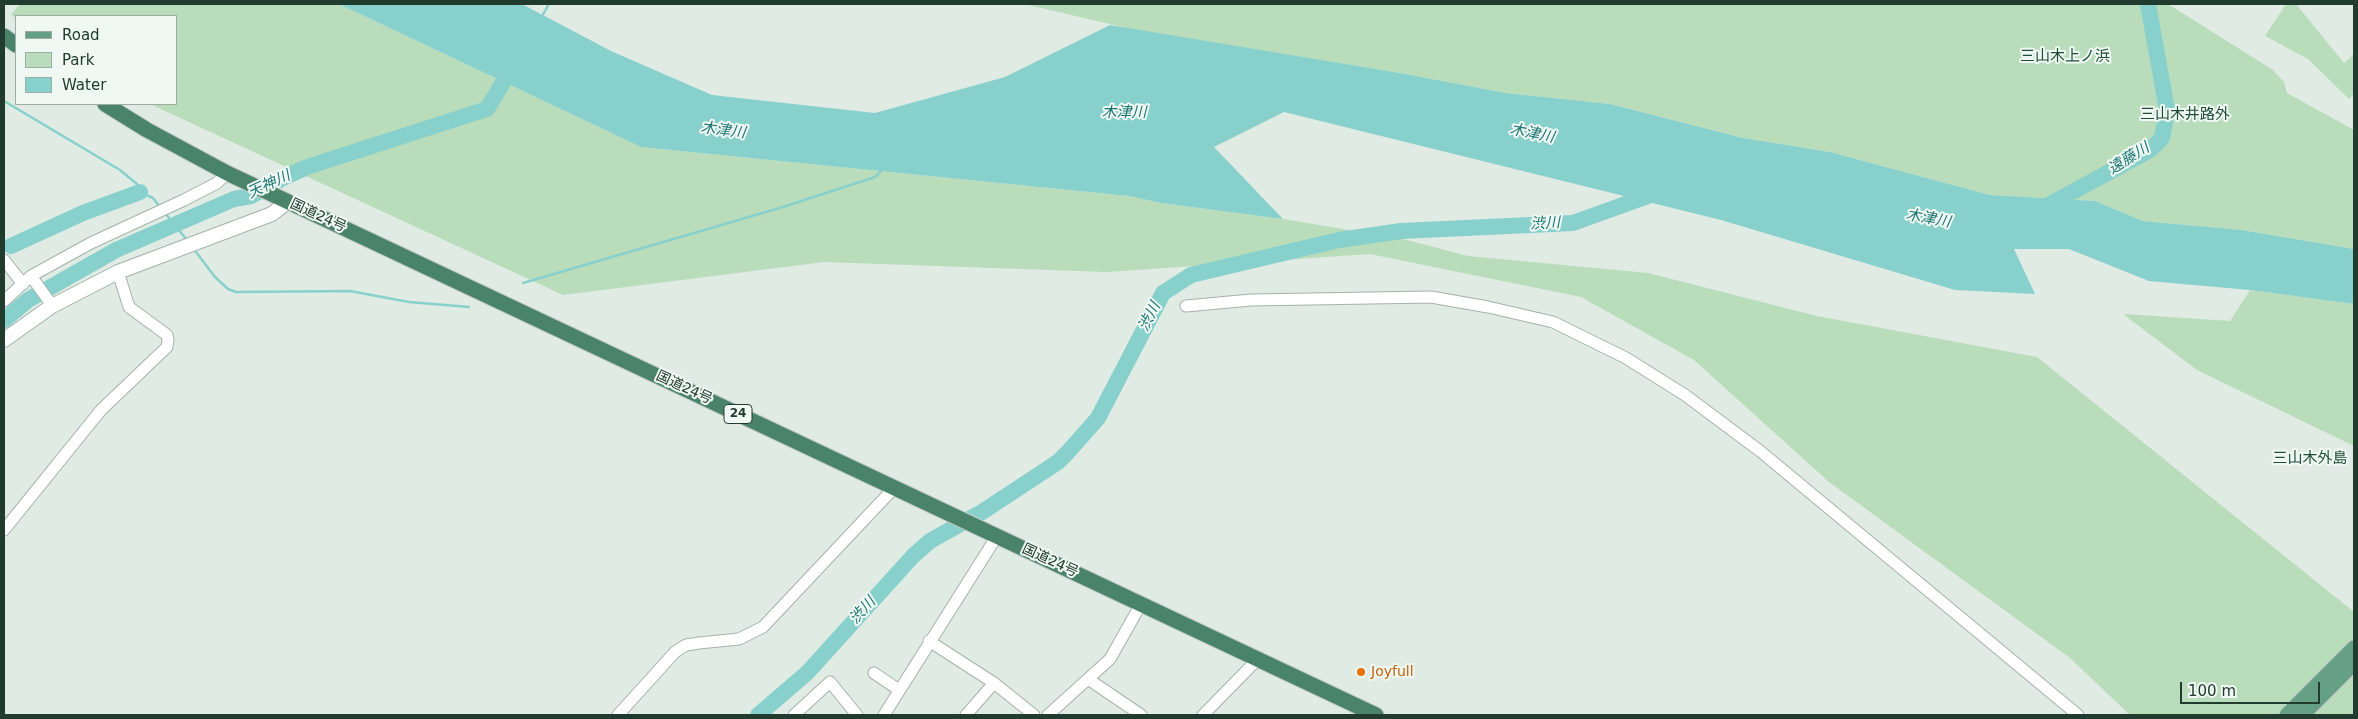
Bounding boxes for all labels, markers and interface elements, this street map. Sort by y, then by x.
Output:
legend [15,15,178,105]
text: Road [62,26,100,44]
district label: 三山木上ノ浜 [2020,48,2110,66]
text: Park [62,51,94,69]
text: Water [62,76,106,94]
water label: 木津川 [1102,104,1146,122]
district label: 三山木井路外 [2140,106,2230,124]
water label: 木津川 [700,119,746,143]
water label: 木津川 [1508,121,1556,147]
water label: 遠藤川 [2105,139,2153,179]
water label: 天神川 [245,167,293,203]
street label: 国道24号 [287,196,349,236]
water label: 木津川 [1904,206,1952,232]
water label: 渋川 [1530,214,1560,234]
water label: 渋川 [1135,300,1165,334]
street label: 国道24号 [653,368,715,408]
road number: 24 [724,404,752,424]
district label: 三山木外島 [2273,450,2347,468]
street label: 国道24号 [1019,541,1081,581]
water label: 渋川 [846,594,880,628]
place label: Joyfull [1371,664,1414,680]
marker: Joyfull [1355,666,1367,678]
scale bar [2183,672,2323,704]
text: 100 m [2188,682,2236,700]

